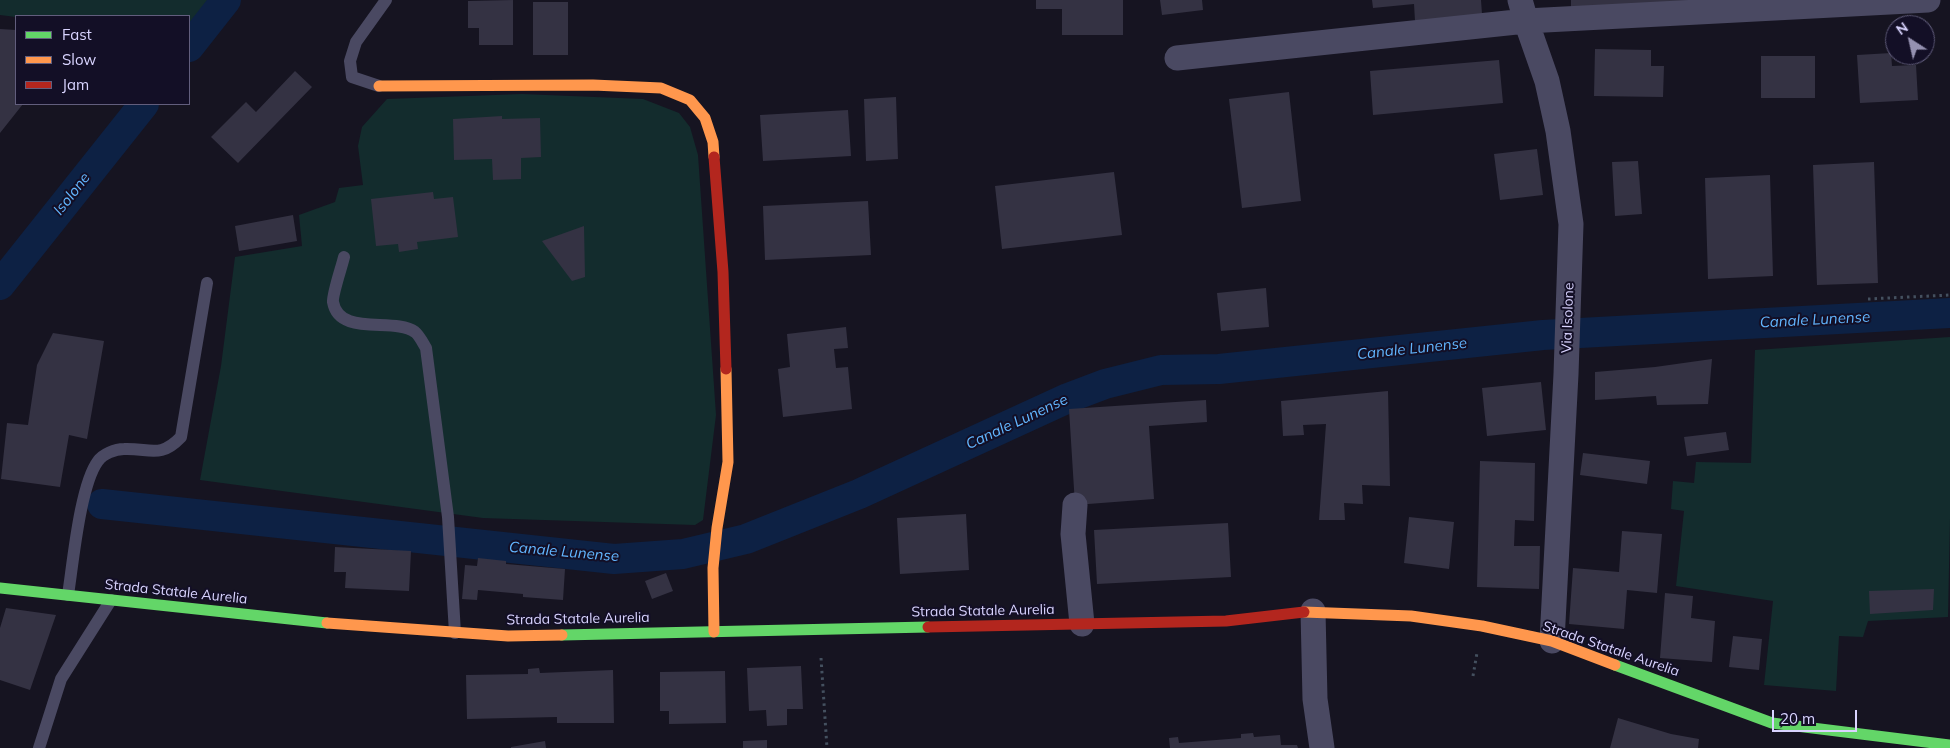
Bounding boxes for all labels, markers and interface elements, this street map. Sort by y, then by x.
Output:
legend [15,15,190,105]
north arrow [1885,15,1935,65]
text: N [1892,18,1911,39]
text: Fast [62,25,92,44]
text: Slow [62,50,96,69]
text: Jam [62,75,89,94]
water label: Isolone [50,169,94,219]
street label: Via Isolone [1558,282,1578,354]
water label: Canale Lunense [1759,308,1871,332]
water label: Canale Lunense [1356,334,1468,364]
water label: Canale Lunense [963,391,1071,453]
water label: Canale Lunense [508,538,620,566]
street label: Strada Statale Aurelia [104,576,248,608]
street label: Strada Statale Aurelia [911,601,1055,621]
street label: Strada Statale Aurelia [506,609,650,629]
street label: Strada Statale Aurelia [1540,618,1682,680]
scale bar [1775,700,1860,732]
text: 20 m [1780,709,1815,728]

